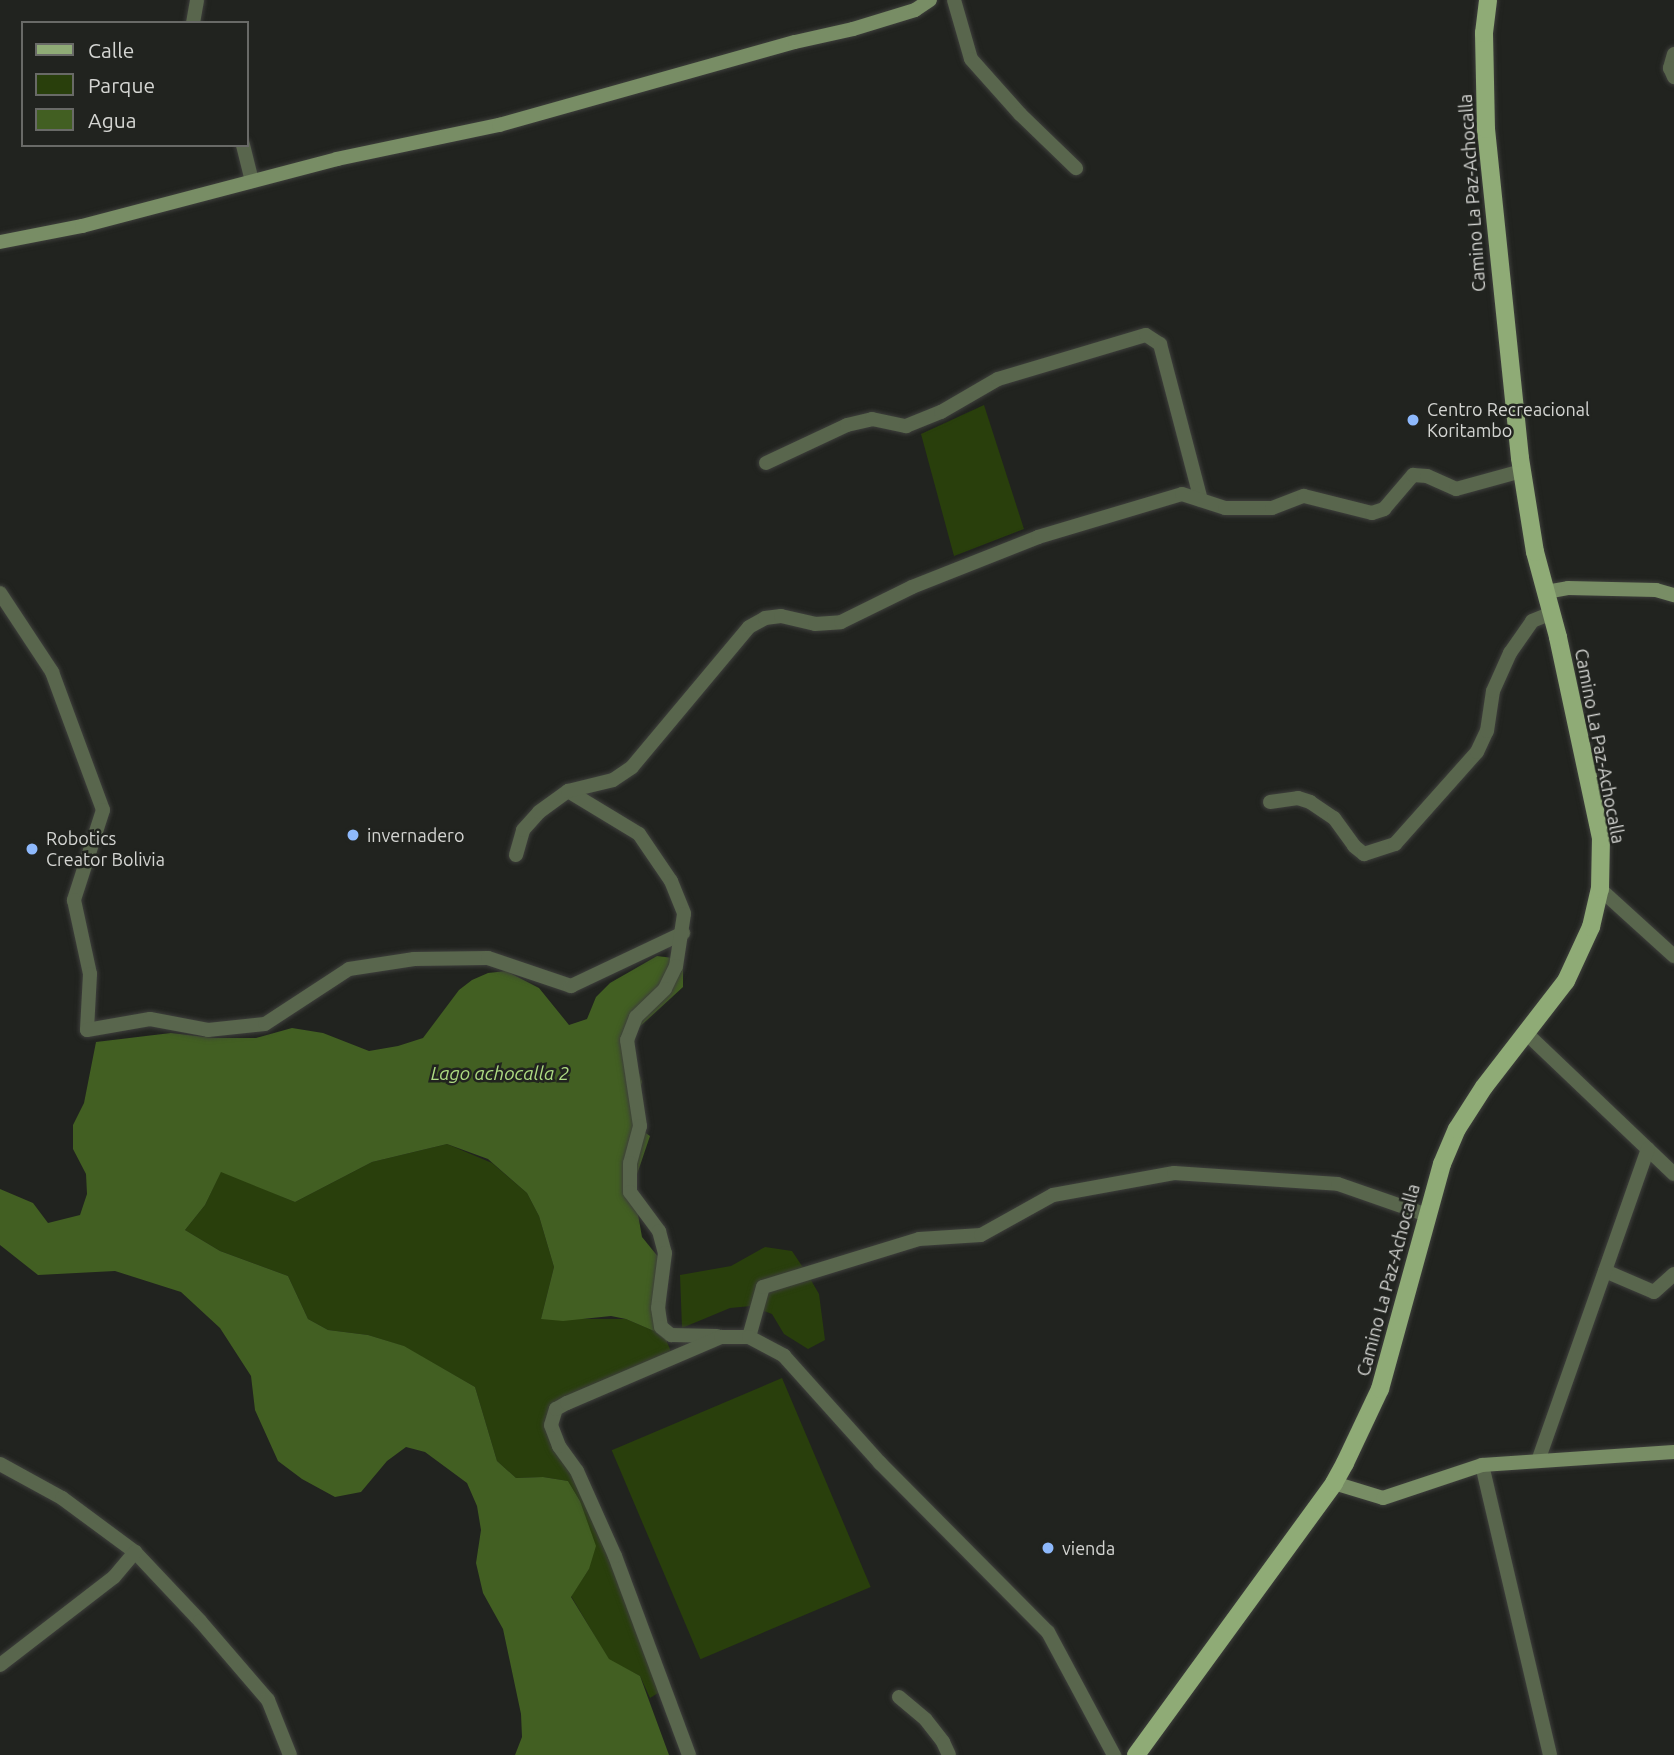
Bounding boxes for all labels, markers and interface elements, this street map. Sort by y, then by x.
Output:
legend [21,21,248,147]
text: Calle [88,38,134,62]
text: Parque [88,73,155,97]
street label: Camino La Paz-Achocalla [1454,93,1490,293]
text: Agua [88,108,137,132]
place label: Centro Recreacional Koritambo [1427,399,1590,442]
marker: Centro Recreacional Koritambo [1405,412,1421,428]
street label: Camino La Paz-Achocalla [1570,647,1630,845]
place label: invernadero [367,824,464,846]
marker: invernadero [345,827,361,843]
place label: Robotics Creator Bolivia [46,828,165,870]
marker: Robotics Creator Bolivia [24,841,40,857]
water label: Lago achocalla 2 [431,1063,569,1085]
street label: Camino La Paz-Achocalla [1352,1181,1424,1379]
place label: vienda [1062,1537,1115,1559]
marker: vienda [1040,1540,1056,1556]

